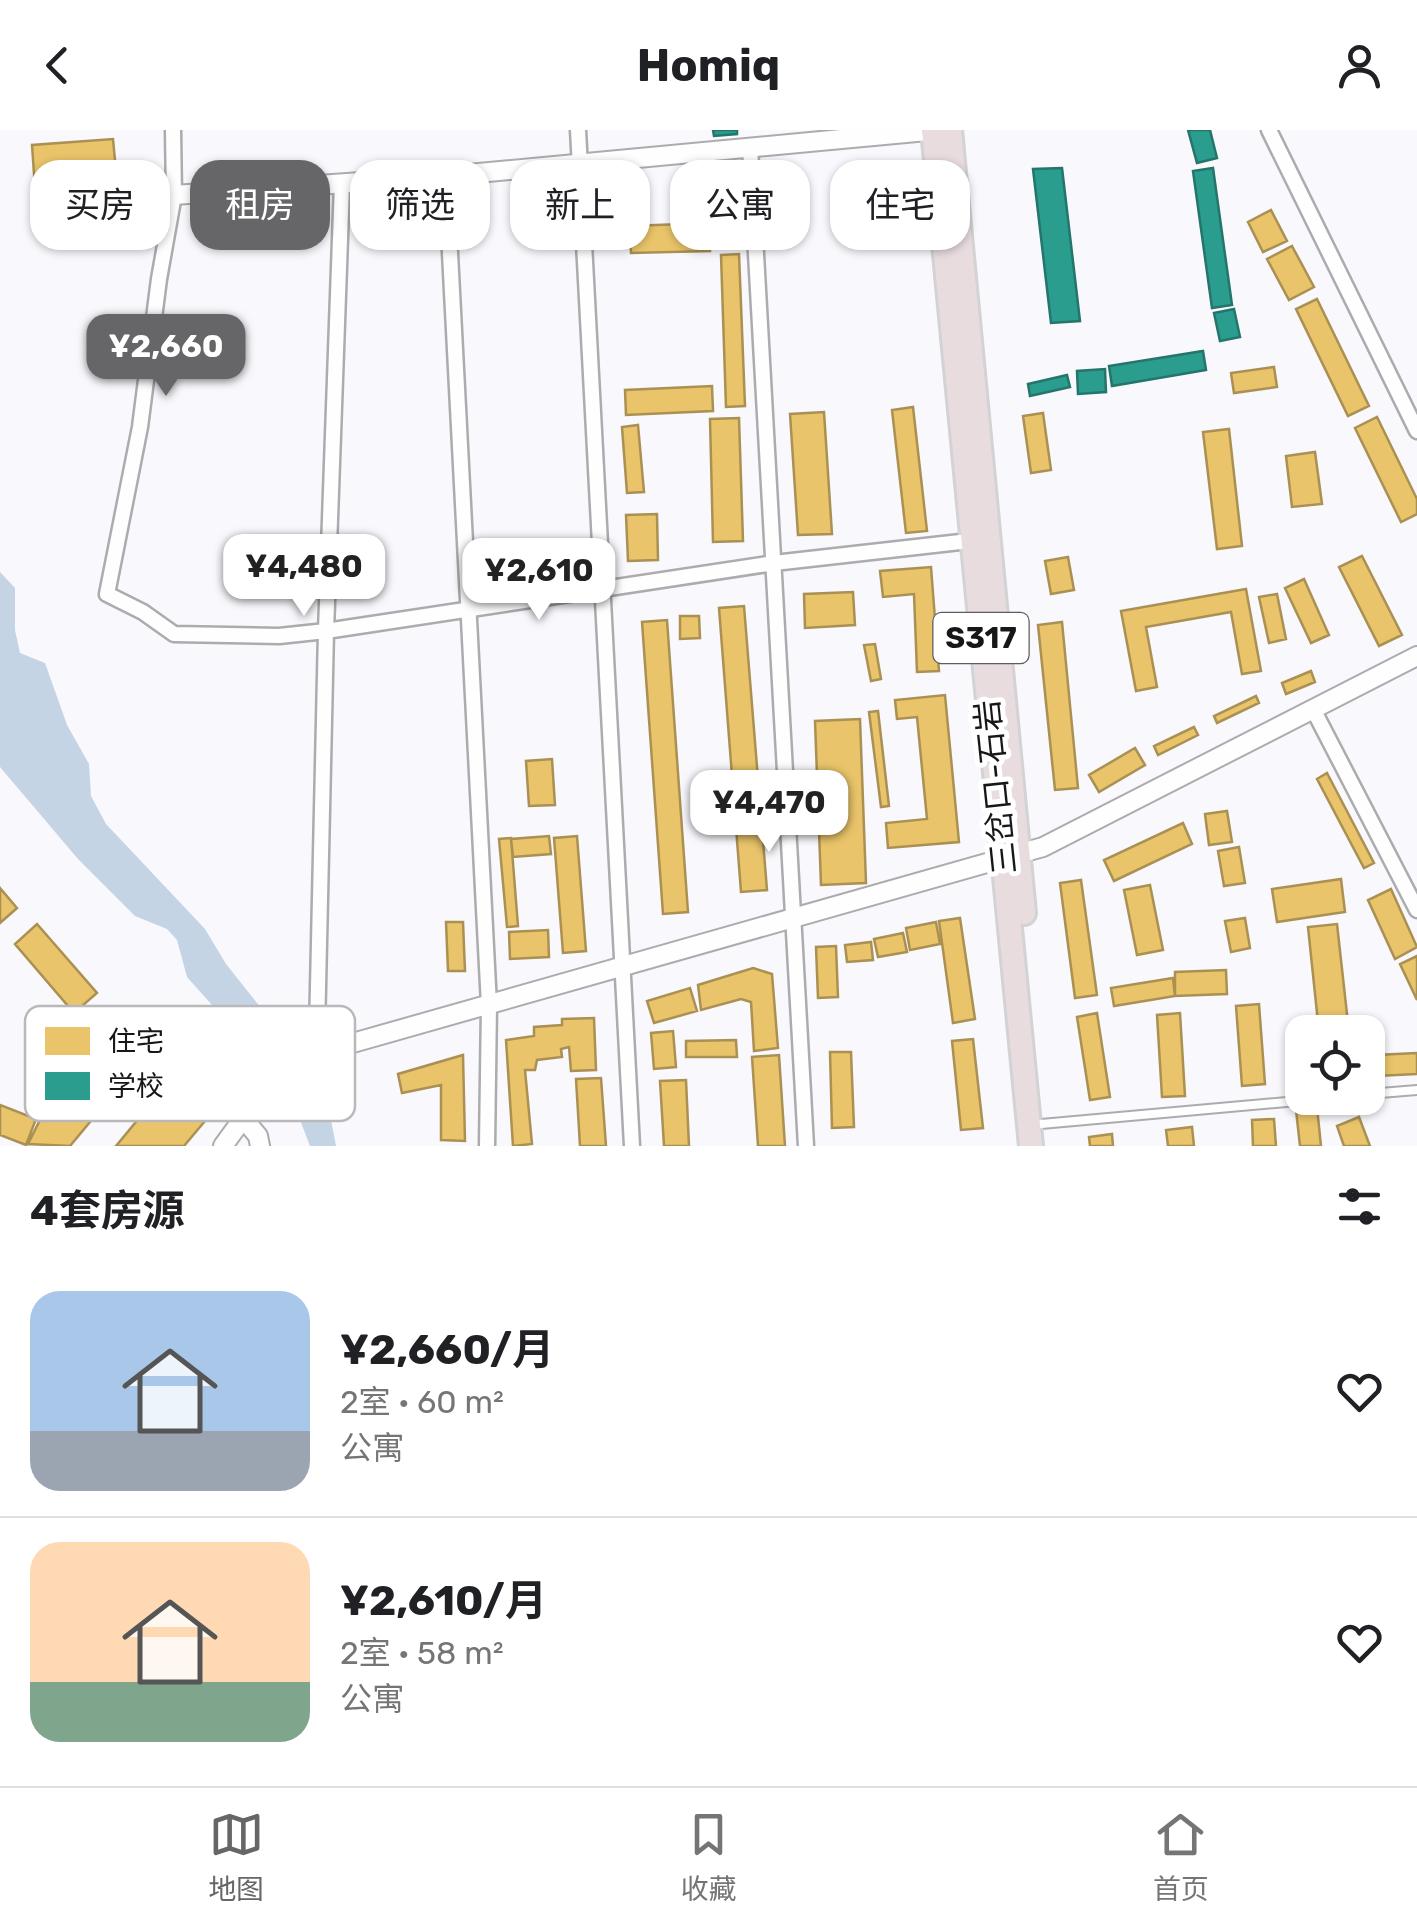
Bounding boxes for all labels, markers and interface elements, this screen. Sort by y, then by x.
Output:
icon: back [30,38,85,93]
icon: person [1332,38,1387,93]
text: Homiq [637,39,780,92]
chip: 买房 [30,160,170,250]
chip: 租房 [190,160,330,250]
chip: 筛选 [350,160,490,250]
chip: 新上 [510,160,650,250]
chip: 公寓 [670,160,810,250]
chip: 住宅 [830,160,970,250]
pin: ¥2,660 [85,314,247,399]
text: ¥2,660 [108,327,224,365]
pin: ¥4,480 [223,534,385,619]
pin: ¥2,610 [458,538,620,623]
text: ¥4,480 [245,547,363,585]
text: ¥2,610 [484,551,594,589]
road number: S317 [934,613,1028,663]
street label: 三岔口-石岩 [968,698,1024,876]
pin: ¥4,470 [688,770,850,855]
text: ¥4,470 [712,783,826,821]
legend [25,1006,355,1121]
map controls [1285,1015,1385,1115]
button: locate [1285,1015,1385,1115]
text: 住宅 [108,1025,164,1058]
text: 学校 [108,1070,164,1103]
icon: filters [1332,1179,1387,1234]
text: 4套房源 [30,1186,185,1236]
text: ¥2,660/月 [340,1325,554,1375]
icon: home [110,1331,230,1451]
icon: heart [1332,1364,1387,1419]
text: 2室 · 60 m² [340,1383,504,1421]
text: 公寓 [340,1429,404,1467]
text: ¥2,610/月 [340,1576,547,1626]
icon: home [110,1582,230,1702]
icon: heart [1332,1615,1387,1670]
text: 2室 · 58 m² [340,1634,504,1672]
text: 公寓 [340,1680,404,1718]
tab: 地图 [208,1807,264,1907]
tab: 收藏 [680,1807,737,1907]
tab: 首页 [1153,1807,1209,1907]

